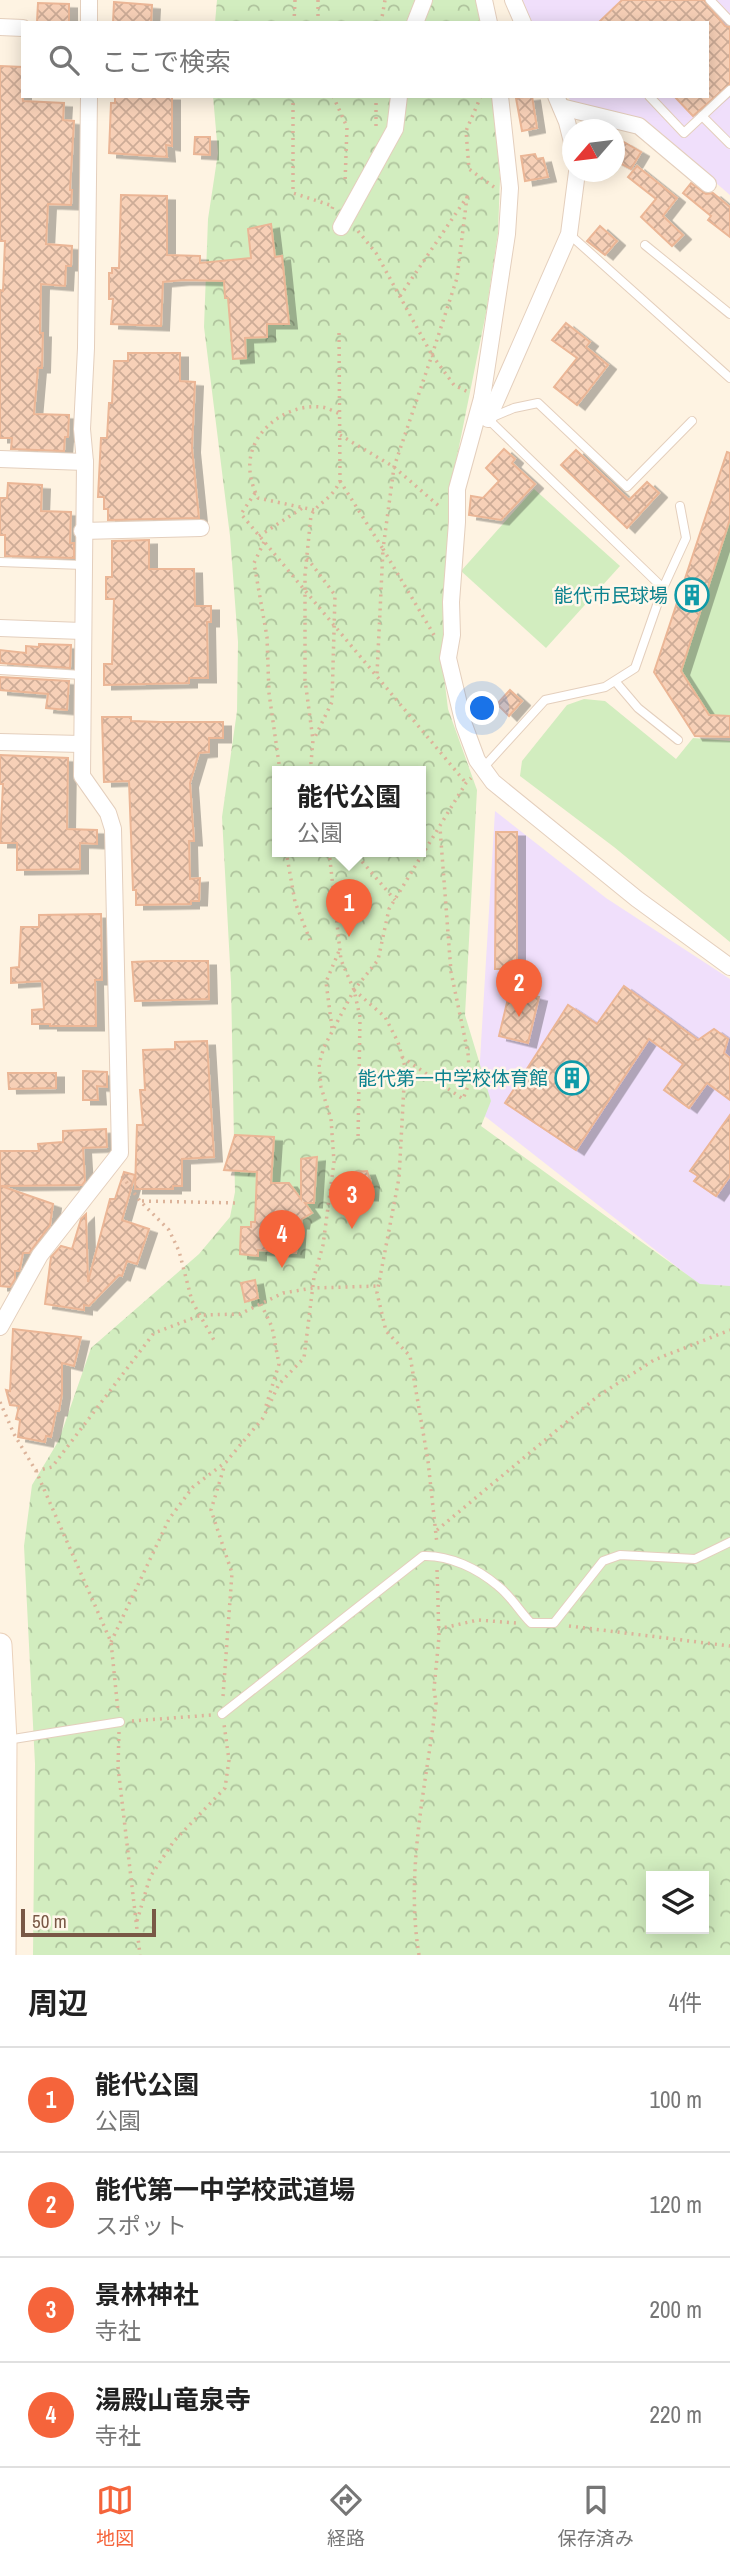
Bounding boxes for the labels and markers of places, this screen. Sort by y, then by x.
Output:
building icon: 能代市民球場 [673,576,711,614]
place label: 能代市民球場 [554,582,668,608]
pin: 1 [326,879,372,937]
pin: 2 [496,959,542,1017]
building icon: 能代第一中学校体育館 [553,1059,591,1097]
place label: 能代第一中学校体育館 [358,1065,548,1091]
pin: 3 [329,1171,375,1229]
pin: 4 [259,1210,305,1268]

